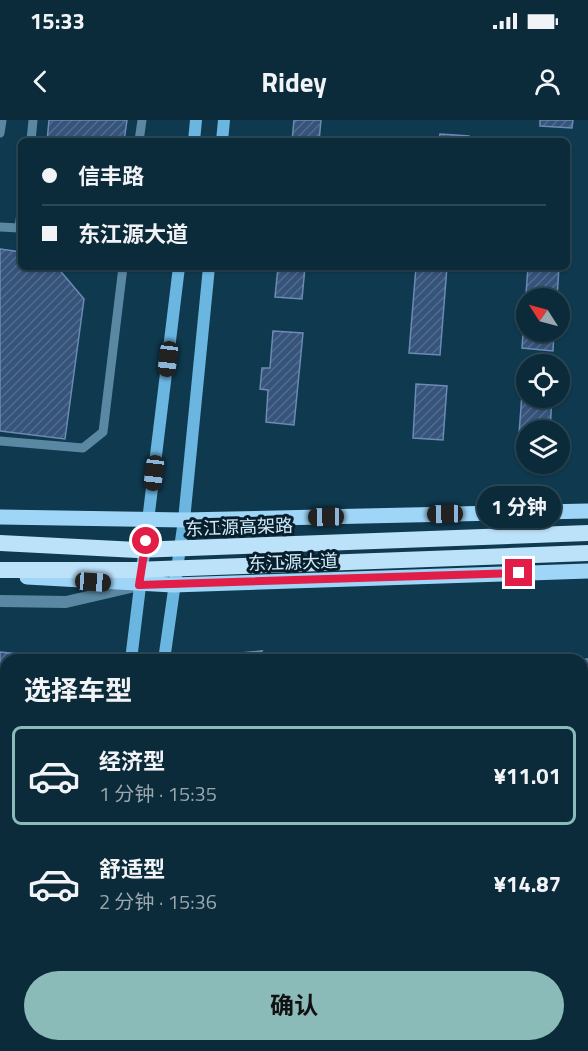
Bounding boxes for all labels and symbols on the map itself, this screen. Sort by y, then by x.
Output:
north arrow [516,288,570,342]
car [157,340,179,378]
car [143,454,165,492]
callout: 1 分钟 [477,486,561,528]
car [427,505,463,523]
car [308,508,344,526]
street label: 东江源高架路 [185,512,293,542]
route start [132,527,159,554]
street label: 东江源大道 [248,547,338,577]
route end [505,559,532,586]
car [74,572,112,592]

